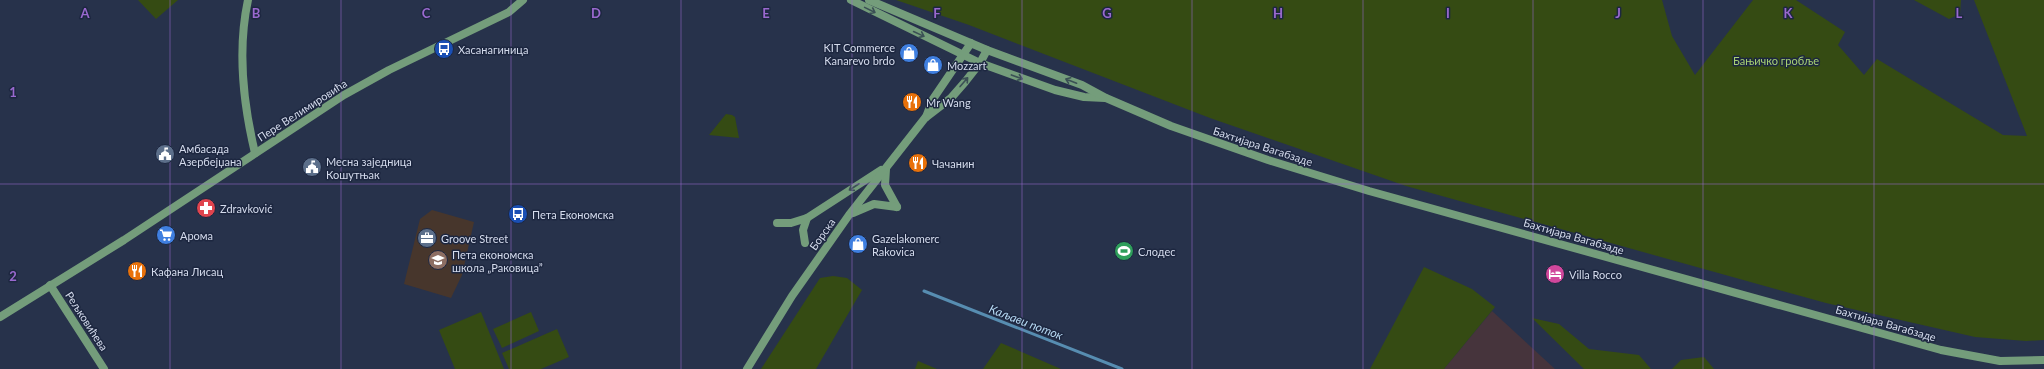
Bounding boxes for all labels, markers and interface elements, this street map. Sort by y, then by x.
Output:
text: A [79,5,90,21]
text: B [252,5,261,21]
text: C [422,5,431,21]
text: D [591,5,601,21]
text: E [762,5,770,21]
text: F [933,5,941,21]
text: G [1102,5,1112,21]
text: H [1273,5,1283,21]
text: I [1446,5,1450,21]
text: J [1615,5,1621,21]
text: K [1784,5,1794,21]
text: L [1956,5,1963,21]
one-way arrow [863,7,875,14]
one-way arrow [913,31,925,38]
bus stop icon: Хасанагиница [433,38,455,60]
place label: KIT Commerce Kanarevo brdo [824,41,895,67]
shop icon: KIT Commerce Kanarevo brdo [898,42,920,64]
place label: Хасанагиница [458,43,528,56]
shop icon: Mozzart [922,54,944,76]
park label: Бањичко гробље [1733,54,1819,67]
place label: Mozzart [947,59,987,72]
one-way arrow [1011,73,1023,81]
street label: Пере Велимировића [255,76,349,144]
one-way arrow [1066,76,1078,84]
one-way arrow [960,77,969,88]
text: 1 [9,84,17,100]
restaurant icon: Mr Wang [901,91,923,113]
place label: Mr Wang [926,96,971,109]
street label: Бахтијара Вагабзаде [1212,124,1315,168]
place label: Амбасада Азербејџана [179,142,242,168]
public building icon: Амбасада Азербејџана [154,143,176,165]
restaurant icon: Чачанин [907,152,929,174]
place label: Месна заједница Кошутњак [326,155,412,181]
public building icon: Месна заједница Кошутњак [301,156,323,178]
place label: Чачанин [932,157,974,170]
one-way arrow [849,183,860,191]
pharmacy icon: Zdravković [195,197,217,219]
place label: Zdravković [220,202,272,215]
bus stop icon: Пета Економска [507,203,529,225]
place label: Пета Економска [532,208,614,221]
street label: Бахтијара Вагабзаде [1522,215,1626,257]
street label: Борска [806,216,838,252]
supermarket icon: Арома [155,224,177,246]
office icon: Groove Street [416,227,438,249]
place label: Арома [180,229,213,242]
place label: Groove Street [441,232,508,245]
place label: Gazelakomerc Rakovica [872,232,940,258]
shop icon: Gazelakomerc Rakovica [847,233,869,255]
sports icon: Слодес [1113,240,1135,262]
place label: Слодес [1138,245,1176,258]
place label: Пета економска школа „Раковица” [452,248,543,274]
school or university icon: Пета економска школа „Раковица” [427,249,449,271]
restaurant icon: Кафана Лисац [126,260,148,282]
hotel icon: Villa Rocco [1544,263,1566,285]
place label: Кафана Лисац [151,265,223,278]
text: 2 [9,268,17,284]
place label: Villa Rocco [1569,268,1622,281]
street label: Рељковићева [63,289,111,353]
water label: Каљави поток [987,301,1065,343]
street label: Бахтијара Вагабзаде [1834,302,1938,344]

